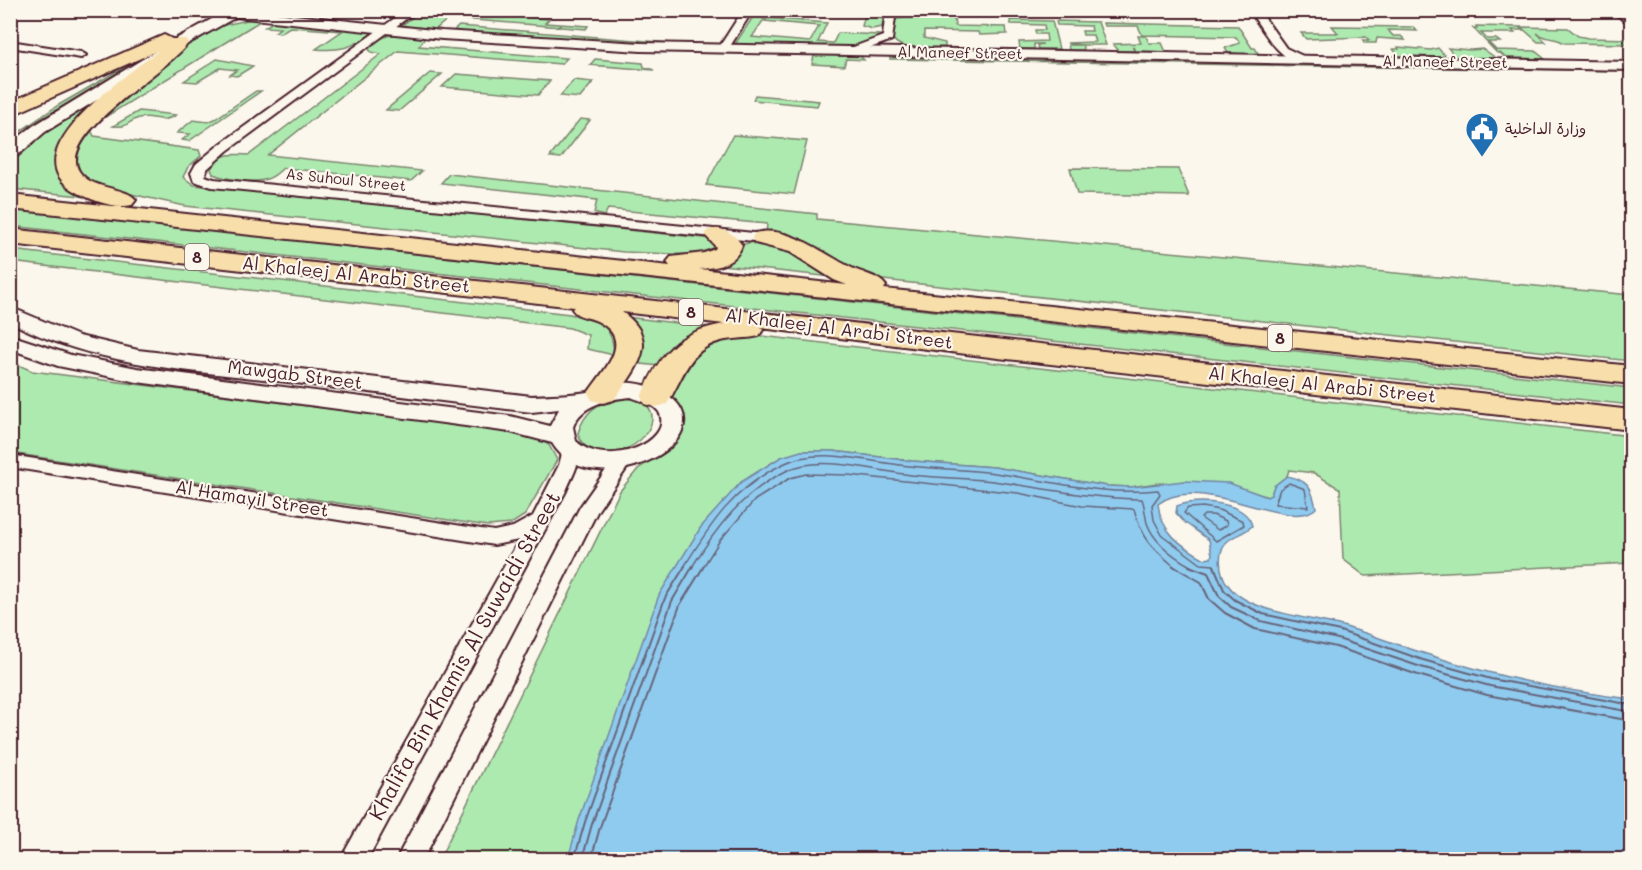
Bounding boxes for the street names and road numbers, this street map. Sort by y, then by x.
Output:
street label: Al Maneef Street [897,41,1023,63]
street label: Al Maneef Street [1382,50,1508,72]
street label: As Suhoul Street [285,163,407,195]
road number: 8 [185,244,209,270]
street label: Al Khaleej Al Arabi Street [241,250,471,298]
road number: 8 [679,299,703,325]
street label: Al Khaleej Al Arabi Street [724,302,954,354]
road number: 8 [1268,325,1292,351]
street label: Mawgab Street [226,354,364,394]
street label: Al Khaleej Al Arabi Street [1207,360,1437,408]
street label: Al Hamayil Street [174,474,330,522]
street label: Khalifa Bin Khamis Al Suwaidi Street [362,486,566,824]

